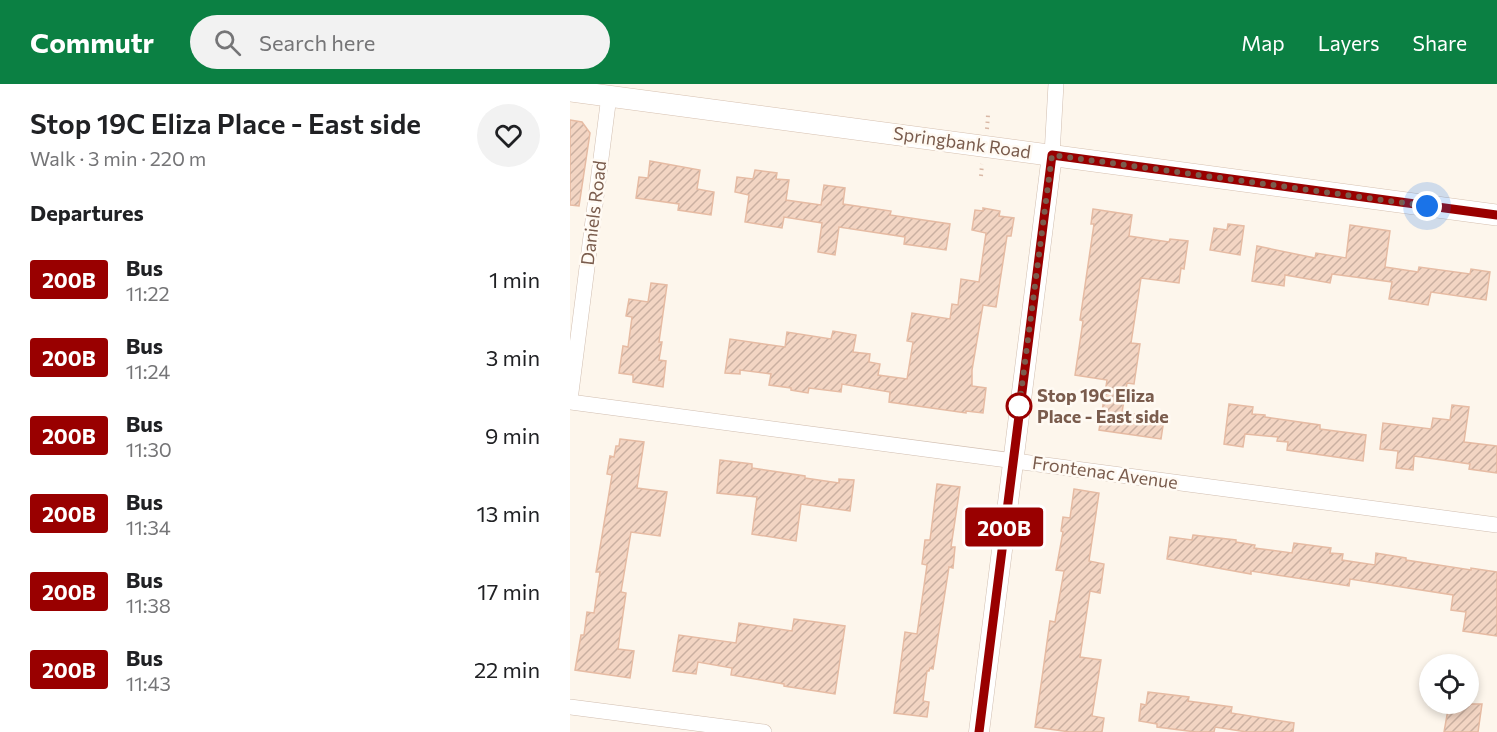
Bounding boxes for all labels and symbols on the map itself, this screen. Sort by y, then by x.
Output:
street label: Springbank Road [892,121,1032,163]
street label: Daniels Road [576,159,610,267]
your location [1412,191,1442,221]
place label: Stop 19C Eliza Place - East side [1037,384,1169,427]
marker: Stop 19C Eliza Place - East side [1006,393,1032,419]
street label: Frontenac Avenue [1031,451,1179,493]
line badge: 200B [962,508,1046,546]

